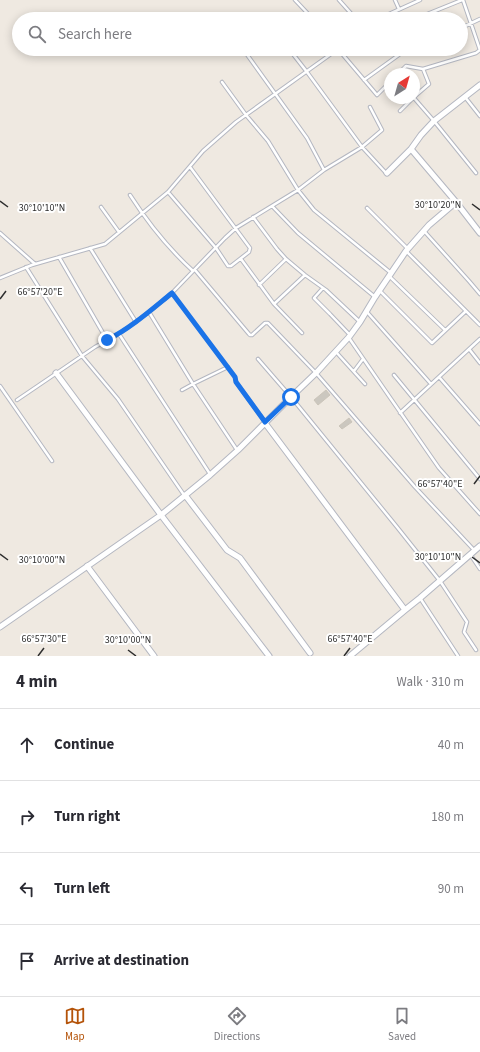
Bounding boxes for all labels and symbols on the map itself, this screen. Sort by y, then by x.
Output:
north arrow [384,68,420,104]
text: 30°10'20"N [415,198,461,212]
text: 30°10'10"N [19,201,65,215]
text: 66°57'20"E [17,285,63,299]
route end [98,331,116,349]
route start [282,388,300,406]
text: 66°57'40"E [417,477,463,491]
text: 30°10'10"N [415,550,461,564]
text: 30°10'00"N [19,553,65,567]
text: 66°57'30"E [21,632,67,646]
text: 66°57'40"E [327,632,373,646]
text: 30°10'00"N [105,633,151,647]

